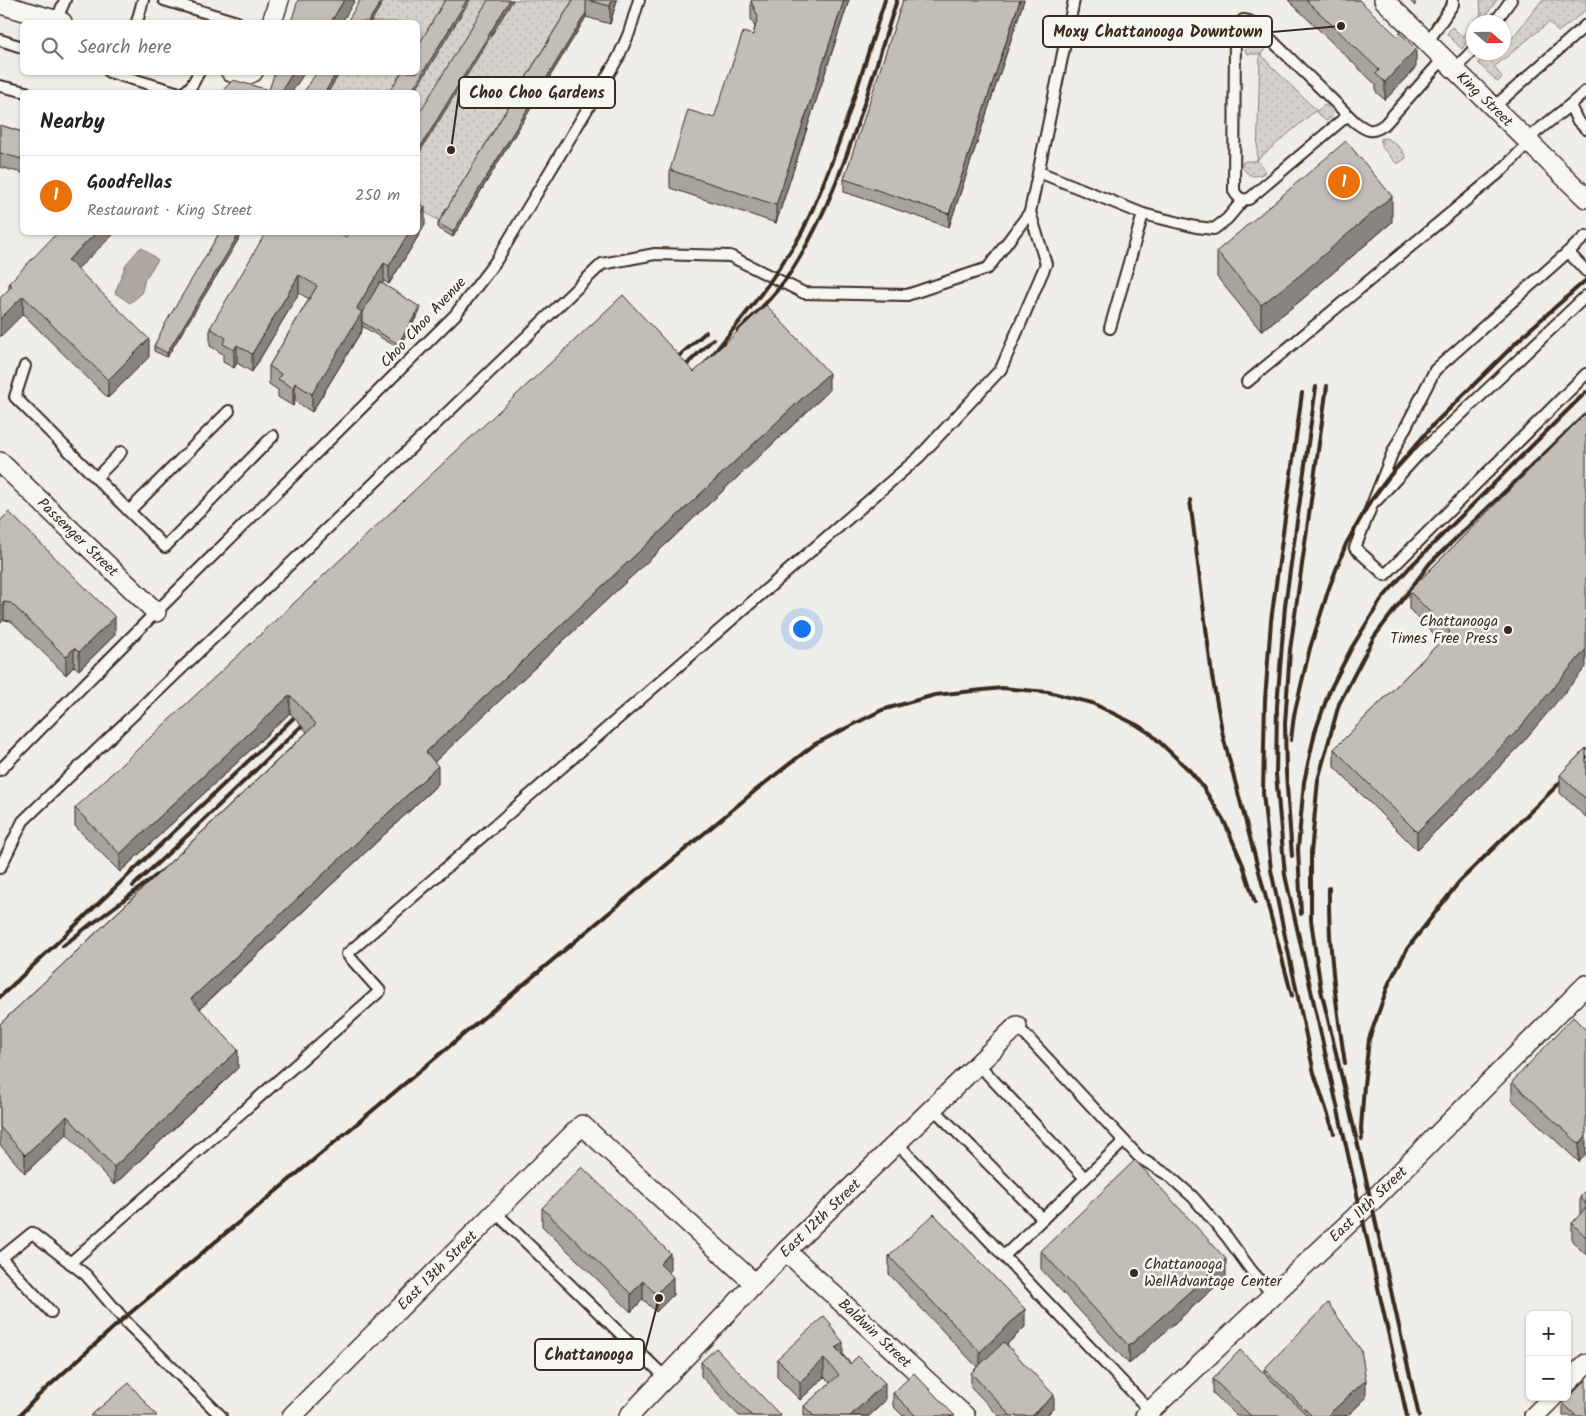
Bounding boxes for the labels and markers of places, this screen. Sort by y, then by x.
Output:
callout: Moxy Chattanooga Downtown [1043,16,1272,47]
callout: Choo Choo Gardens [459,77,615,108]
pin: 1 [1328,163,1360,201]
place label: Chattanooga Times Free Press [1390,610,1499,651]
marker: Chattanooga Times Free Press [1502,624,1514,636]
place label: Chattanooga WellAdvantage Center [1144,1253,1283,1294]
marker: Chattanooga WellAdvantage Center [1128,1267,1140,1279]
callout: Chattanooga [535,1339,644,1370]

